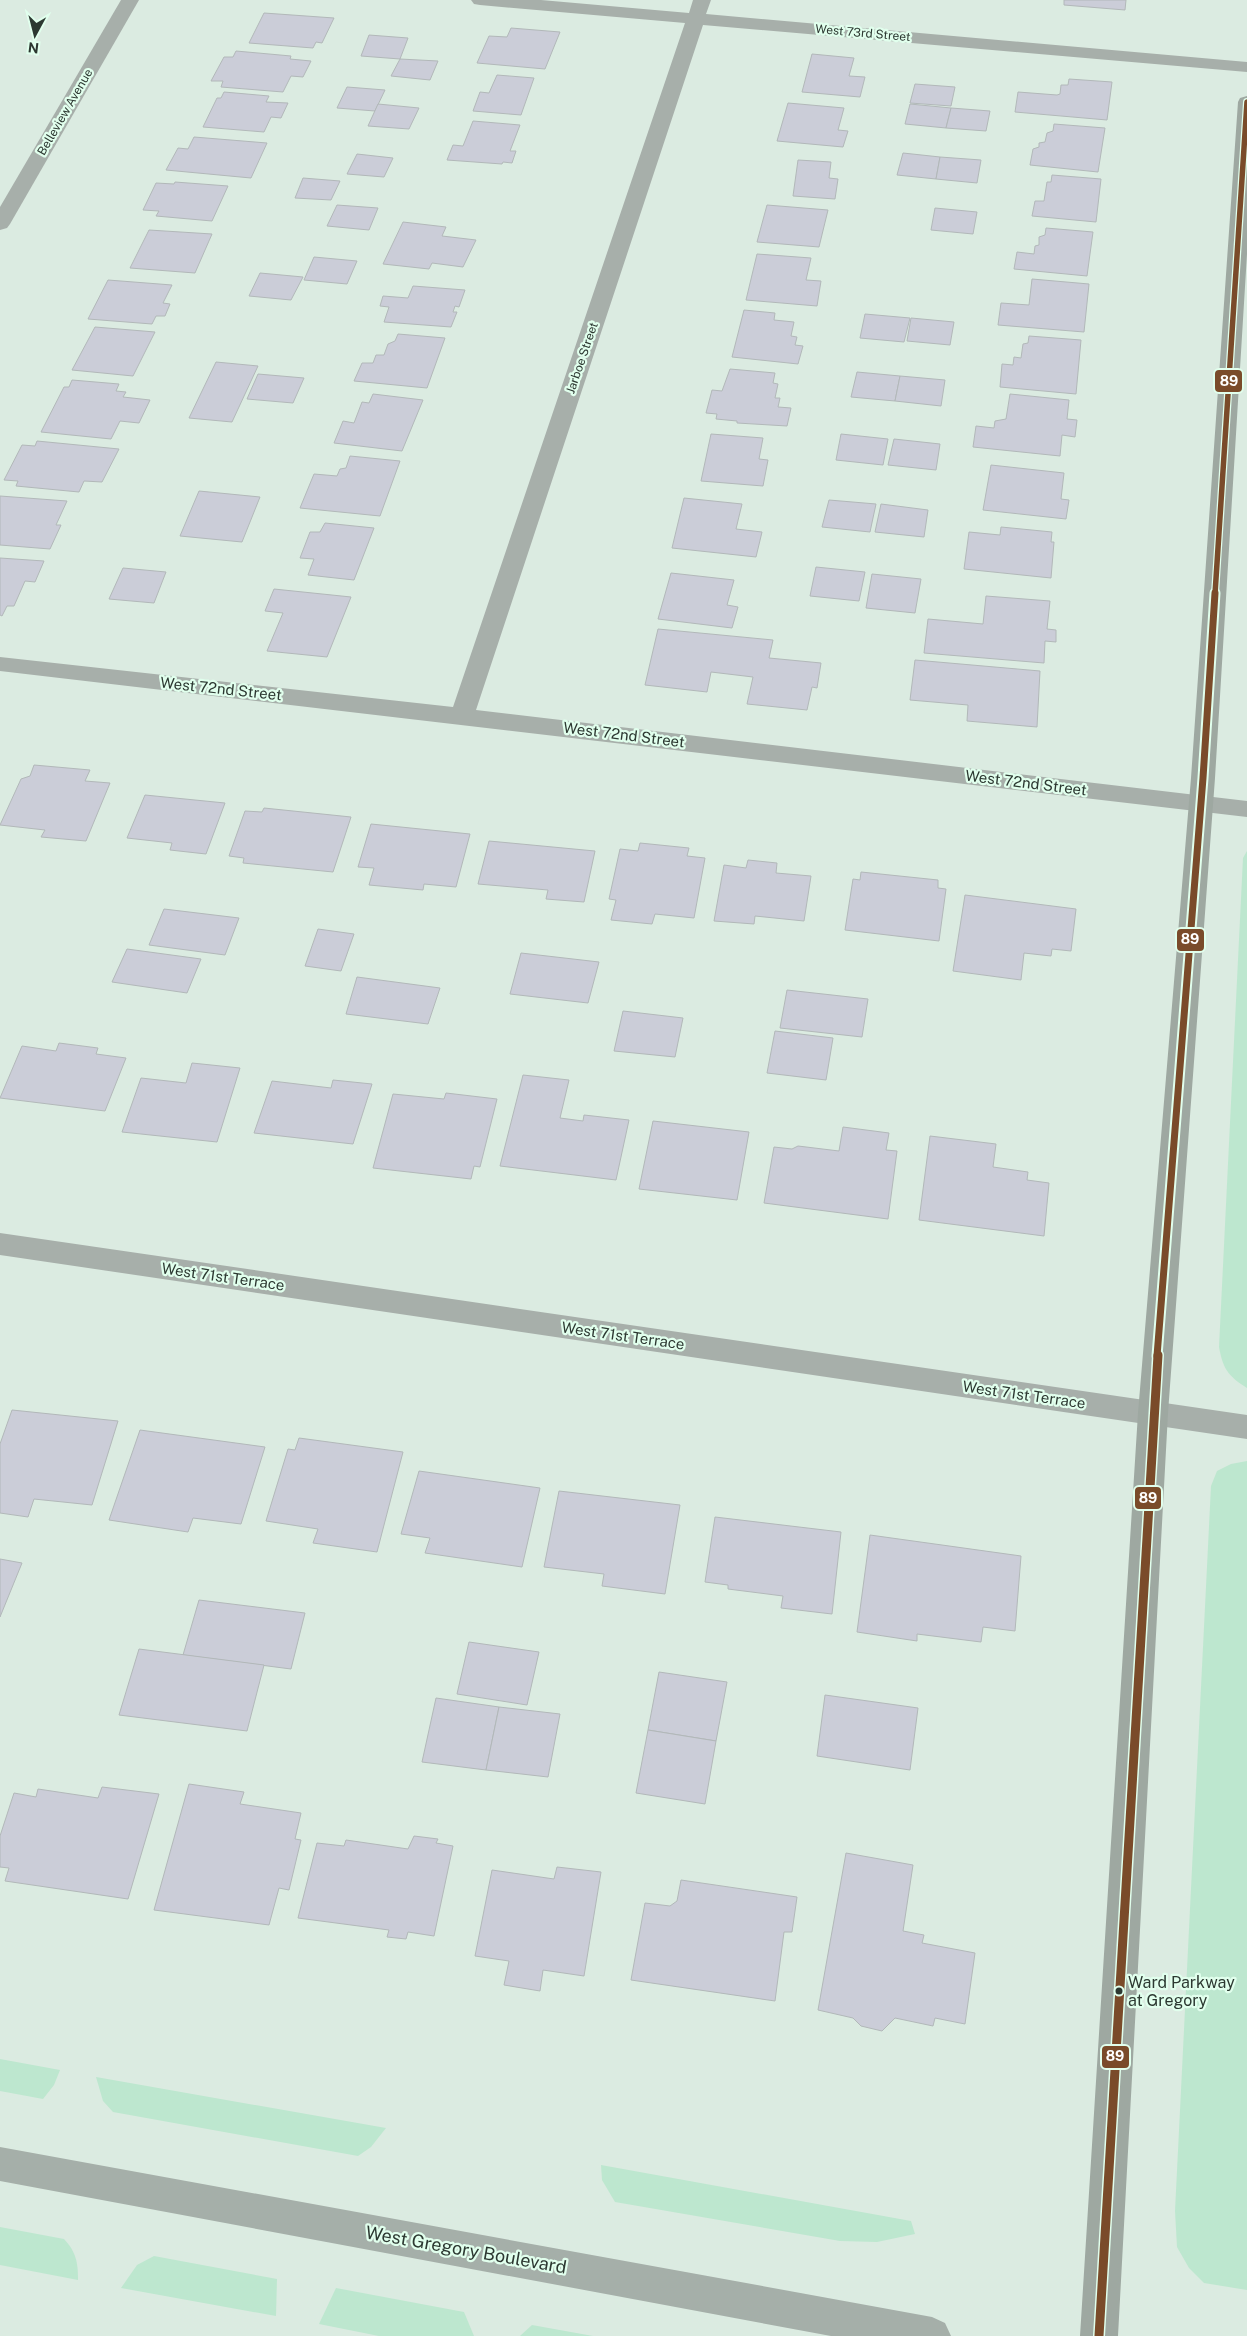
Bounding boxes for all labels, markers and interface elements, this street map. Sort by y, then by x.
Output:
north arrow [10,10,60,60]
street label: West 73rd Street [815,22,911,44]
text: N [27,39,40,57]
street label: Belleview Avenue [35,66,96,158]
street label: Jarboe Street [563,320,601,396]
line badge: 89 [1214,369,1243,393]
text: 89 [1220,373,1238,389]
street label: West 72nd Street [159,674,283,703]
street label: West 72nd Street [562,719,686,750]
street label: West 72nd Street [964,767,1088,798]
line badge: 89 [1176,928,1205,952]
text: 89 [1181,931,1199,947]
street label: West 71st Terrace [160,1259,286,1294]
street label: West 71st Terrace [560,1318,686,1353]
street label: West 71st Terrace [961,1377,1087,1412]
line badge: 89 [1134,1486,1162,1510]
text: 89 [1139,1490,1157,1506]
place label: Ward Parkway at Gregory [1128,1973,1235,2010]
marker: Ward Parkway at Gregory [1114,1986,1124,1996]
line badge: 89 [1101,2045,1130,2069]
text: 89 [1106,2048,1124,2064]
street label: West Gregory Boulevard [364,2221,568,2278]

